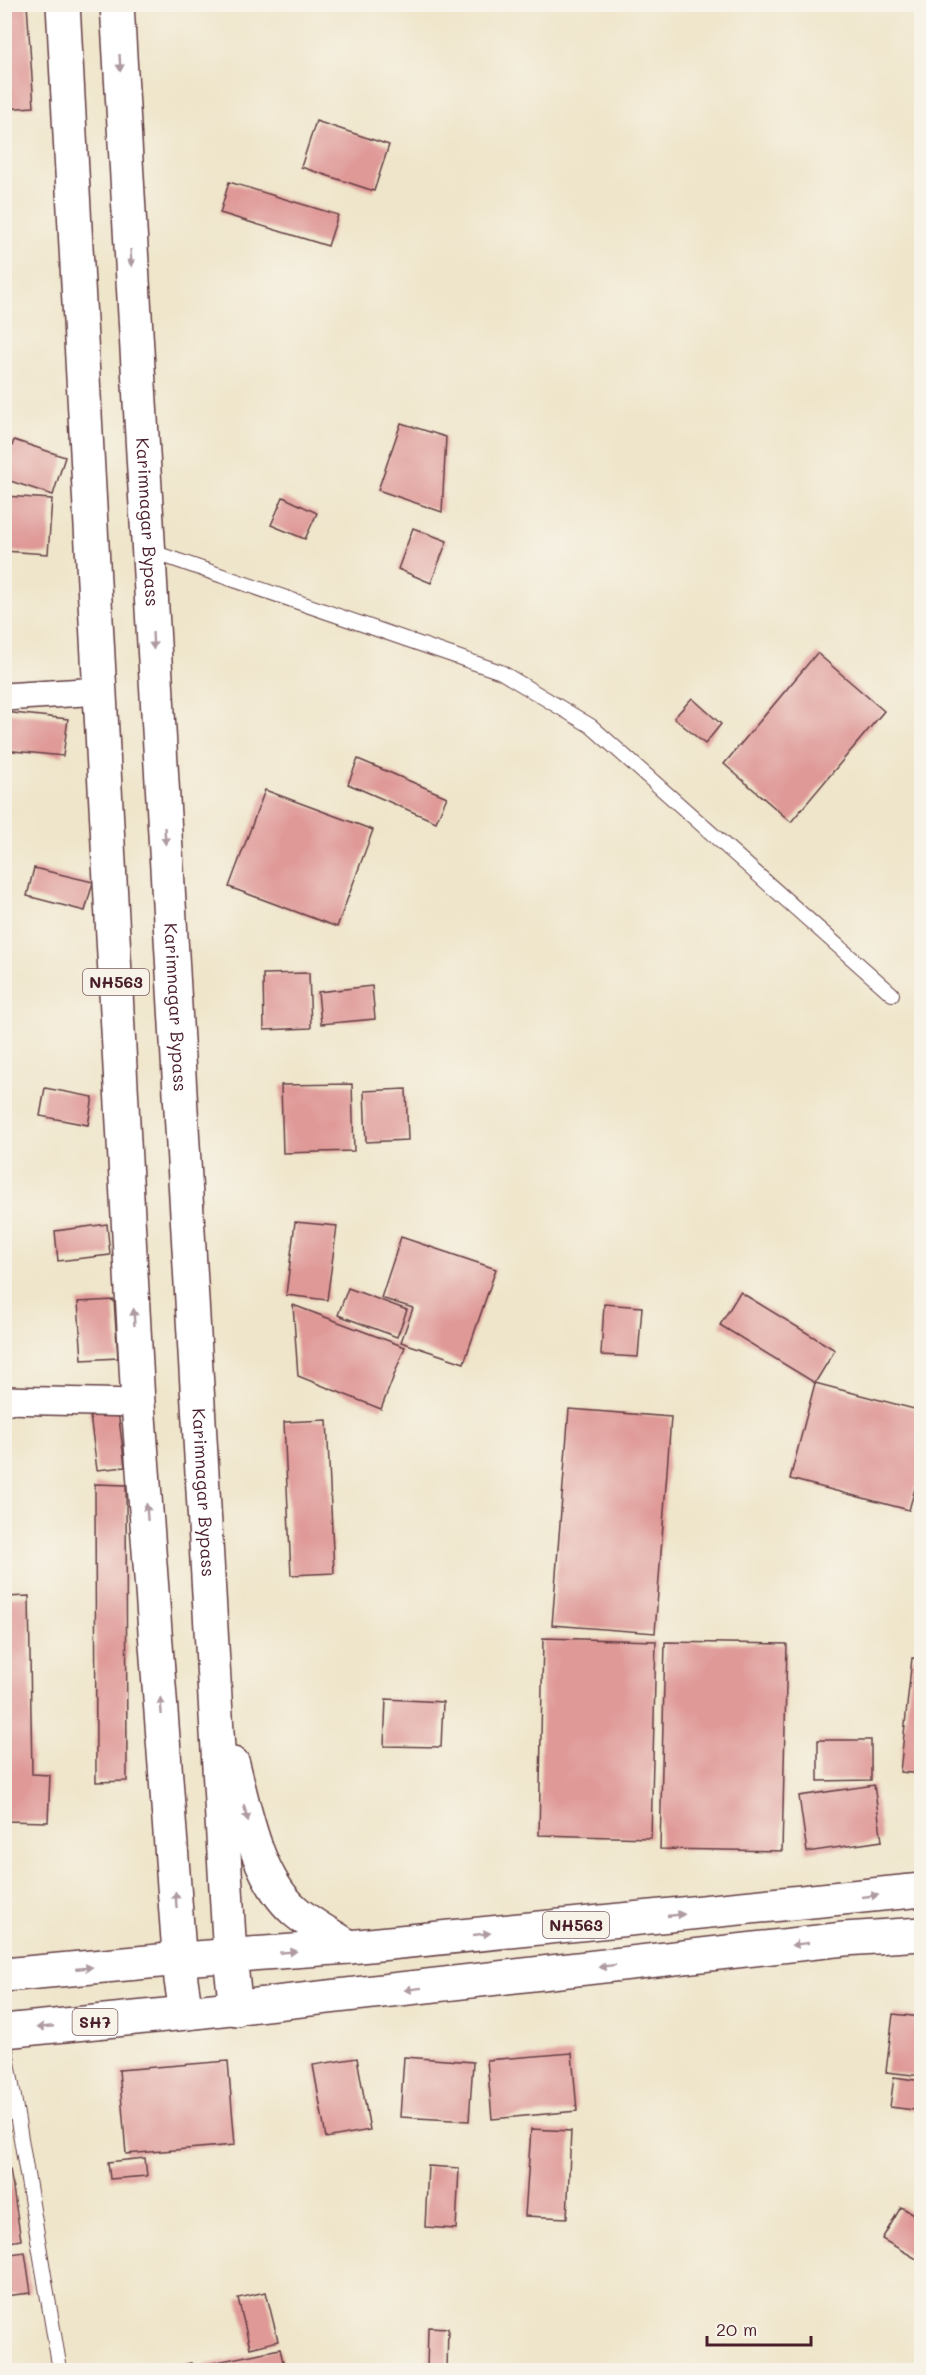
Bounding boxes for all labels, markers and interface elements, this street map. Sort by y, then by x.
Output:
one-way arrow [116,53,125,72]
one-way arrow [127,248,136,267]
street label: Karimnagar Bypass [131,437,165,607]
one-way arrow [149,631,158,650]
one-way arrow [160,826,169,845]
street label: Karimnagar Bypass [159,922,193,1092]
road number: NH563 [83,969,149,995]
one-way arrow [129,1307,138,1326]
street label: Karimnagar Bypass [187,1407,221,1578]
one-way arrow [142,1502,151,1521]
one-way arrow [157,1696,166,1715]
one-way arrow [241,1804,251,1822]
one-way arrow [171,1891,181,1910]
one-way arrow [861,1891,880,1900]
one-way arrow [667,1910,686,1920]
road number: NH563 [543,1912,609,1938]
one-way arrow [473,1929,492,1939]
one-way arrow [791,1939,810,1948]
one-way arrow [278,1947,297,1957]
one-way arrow [597,1961,616,1971]
one-way arrow [74,1963,93,1973]
one-way arrow [403,1984,422,1993]
road number: SH7 [72,2009,118,2035]
one-way arrow [35,2022,54,2032]
scale bar [707,2309,810,2347]
text: 20 m [716,2317,757,2341]

